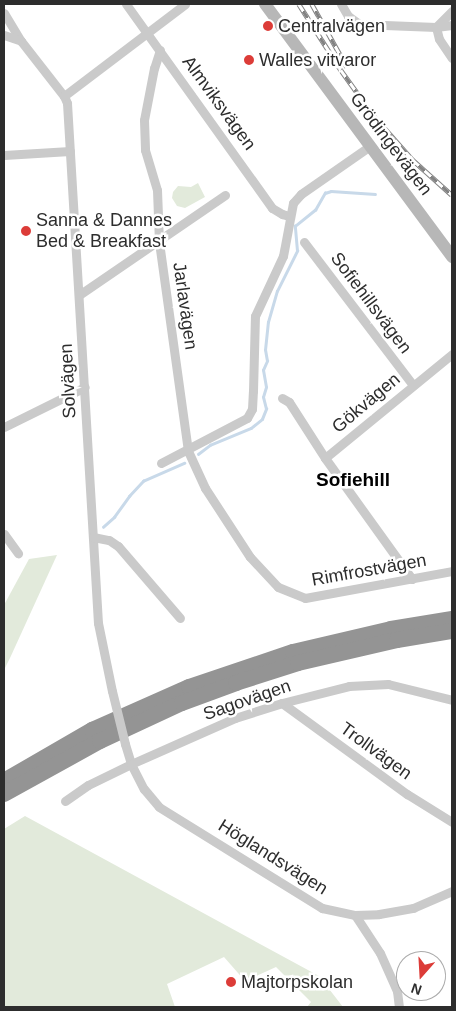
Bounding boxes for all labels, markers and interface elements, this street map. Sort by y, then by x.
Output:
place label: Centralvägen [278,15,385,37]
marker: Centralvägen [262,20,274,32]
place label: Walles vitvaror [259,49,376,71]
street label: Almviksvägen [178,52,260,154]
marker: Walles vitvaror [243,54,255,66]
street label: Grödingevägen [345,88,437,200]
place label: Sanna & Dannes Bed & Breakfast [36,210,172,252]
marker: Sanna & Dannes Bed & Breakfast [20,225,32,237]
street label: Sofiehillsvägen [326,248,416,358]
street label: Jarlavägen [168,261,202,351]
street label: Solvägen [55,343,81,419]
street label: Gökvägen [328,368,404,438]
district label: Sofiehill [316,469,390,491]
street label: Rimfrostvägen [310,549,428,591]
street label: Sagovägen [200,675,294,725]
street label: Trollvägen [336,718,416,784]
street label: Höglandsvägen [214,815,332,899]
north arrow [396,951,446,1001]
place label: Majtorpskolan [241,971,353,993]
marker: Majtorpskolan [225,976,237,988]
text: N [409,980,424,998]

